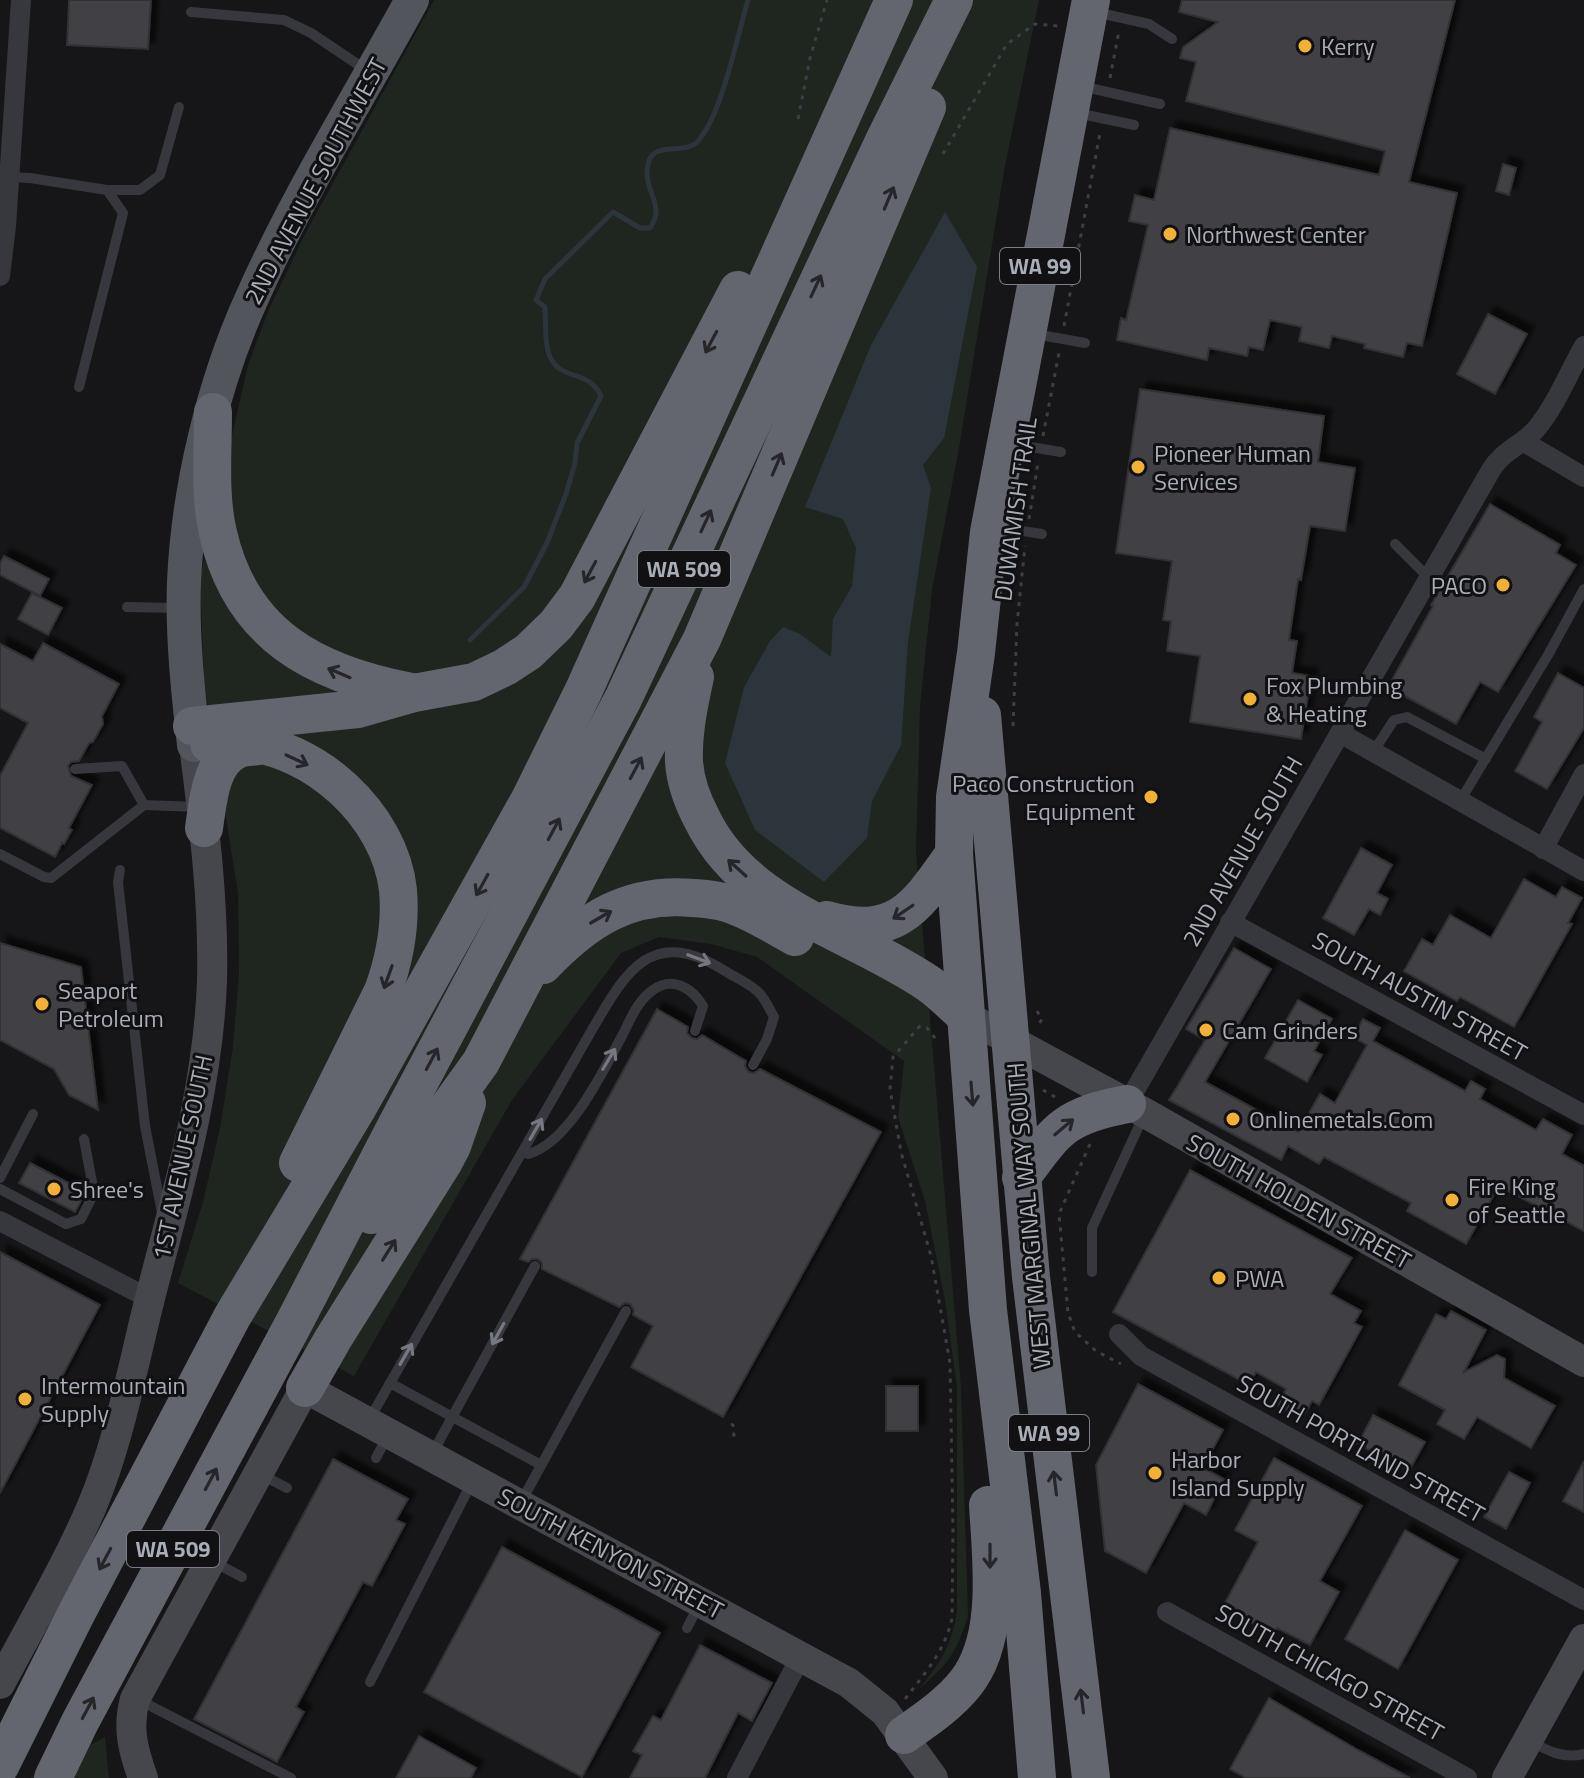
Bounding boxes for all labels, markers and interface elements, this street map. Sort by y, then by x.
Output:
place label: Kerry [1321,28,1375,64]
marker: Kerry [1296,37,1314,55]
street label: 2ND AVENUE SOUTHWEST [235,51,396,311]
one-way arrow [882,186,897,211]
place label: Northwest Center [1186,216,1366,252]
marker: Northwest Center [1161,225,1179,243]
road number: WA 99 [1000,248,1080,284]
one-way arrow [809,274,824,298]
one-way arrow [702,330,718,353]
street label: DUWAMISH TRAIL [984,414,1046,603]
place label: Pioneer Human Services [1154,435,1311,499]
one-way arrow [771,452,786,477]
marker: Pioneer Human Services [1129,458,1147,476]
one-way arrow [699,509,714,533]
road number: WA 509 [638,551,730,587]
one-way arrow [582,560,598,584]
place label: PACO [1431,567,1487,603]
marker: PACO [1494,576,1512,594]
one-way arrow [327,665,351,680]
place label: Fox Plumbing & Heating [1266,667,1402,731]
marker: Fox Plumbing & Heating [1241,690,1259,708]
street label: 2ND AVENUE SOUTH [1173,749,1311,953]
one-way arrow [285,753,309,768]
one-way arrow [628,757,644,781]
place label: Paco Construction Equipment [952,765,1136,829]
marker: Paco Construction Equipment [1142,788,1160,806]
one-way arrow [546,818,562,842]
one-way arrow [727,859,747,878]
one-way arrow [474,873,490,896]
one-way arrow [893,904,915,920]
one-way arrow [589,909,612,925]
street label: SOUTH AUSTIN STREET [1306,922,1534,1070]
one-way arrow [686,953,711,967]
one-way arrow [380,964,394,989]
place label: Seaport Petroleum [58,972,164,1036]
marker: Seaport Petroleum [33,995,51,1013]
place label: Cam Grinders [1222,1012,1358,1048]
marker: Cam Grinders [1197,1021,1215,1039]
one-way arrow [424,1048,440,1071]
one-way arrow [601,1048,617,1071]
street label: 1ST AVENUE SOUTH [143,1051,221,1263]
street label: WEST MARGINAL WAY SOUTH [997,1061,1059,1371]
one-way arrow [965,1080,980,1107]
place label: Onlinemetals.Com [1249,1101,1433,1137]
marker: Onlinemetals.Com [1224,1110,1242,1128]
one-way arrow [529,1117,544,1141]
one-way arrow [1054,1118,1074,1136]
street label: SOUTH HOLDEN STREET [1180,1124,1418,1278]
place label: Fire King of Seattle [1468,1168,1566,1232]
place label: Shree's [70,1171,144,1207]
marker: Shree's [45,1180,63,1198]
marker: Fire King of Seattle [1443,1191,1461,1209]
one-way arrow [380,1239,397,1261]
place label: PWA [1235,1260,1284,1296]
marker: PWA [1210,1269,1228,1287]
one-way arrow [489,1322,505,1345]
one-way arrow [398,1343,414,1366]
street label: SOUTH PORTLAND STREET [1231,1365,1492,1531]
place label: Intermountain Supply [41,1367,185,1431]
marker: Intermountain Supply [16,1390,34,1408]
road number: WA 99 [1009,1415,1089,1451]
place label: Harbor Island Supply [1171,1441,1305,1505]
marker: Harbor Island Supply [1146,1464,1164,1482]
one-way arrow [203,1468,219,1491]
one-way arrow [1047,1470,1062,1497]
street label: SOUTH KENYON STREET [492,1478,730,1628]
road number: WA 509 [127,1531,219,1567]
one-way arrow [982,1542,998,1569]
one-way arrow [96,1547,112,1571]
street label: SOUTH CHICAGO STREET [1209,1594,1451,1750]
one-way arrow [1075,1688,1090,1714]
one-way arrow [80,1697,96,1720]

